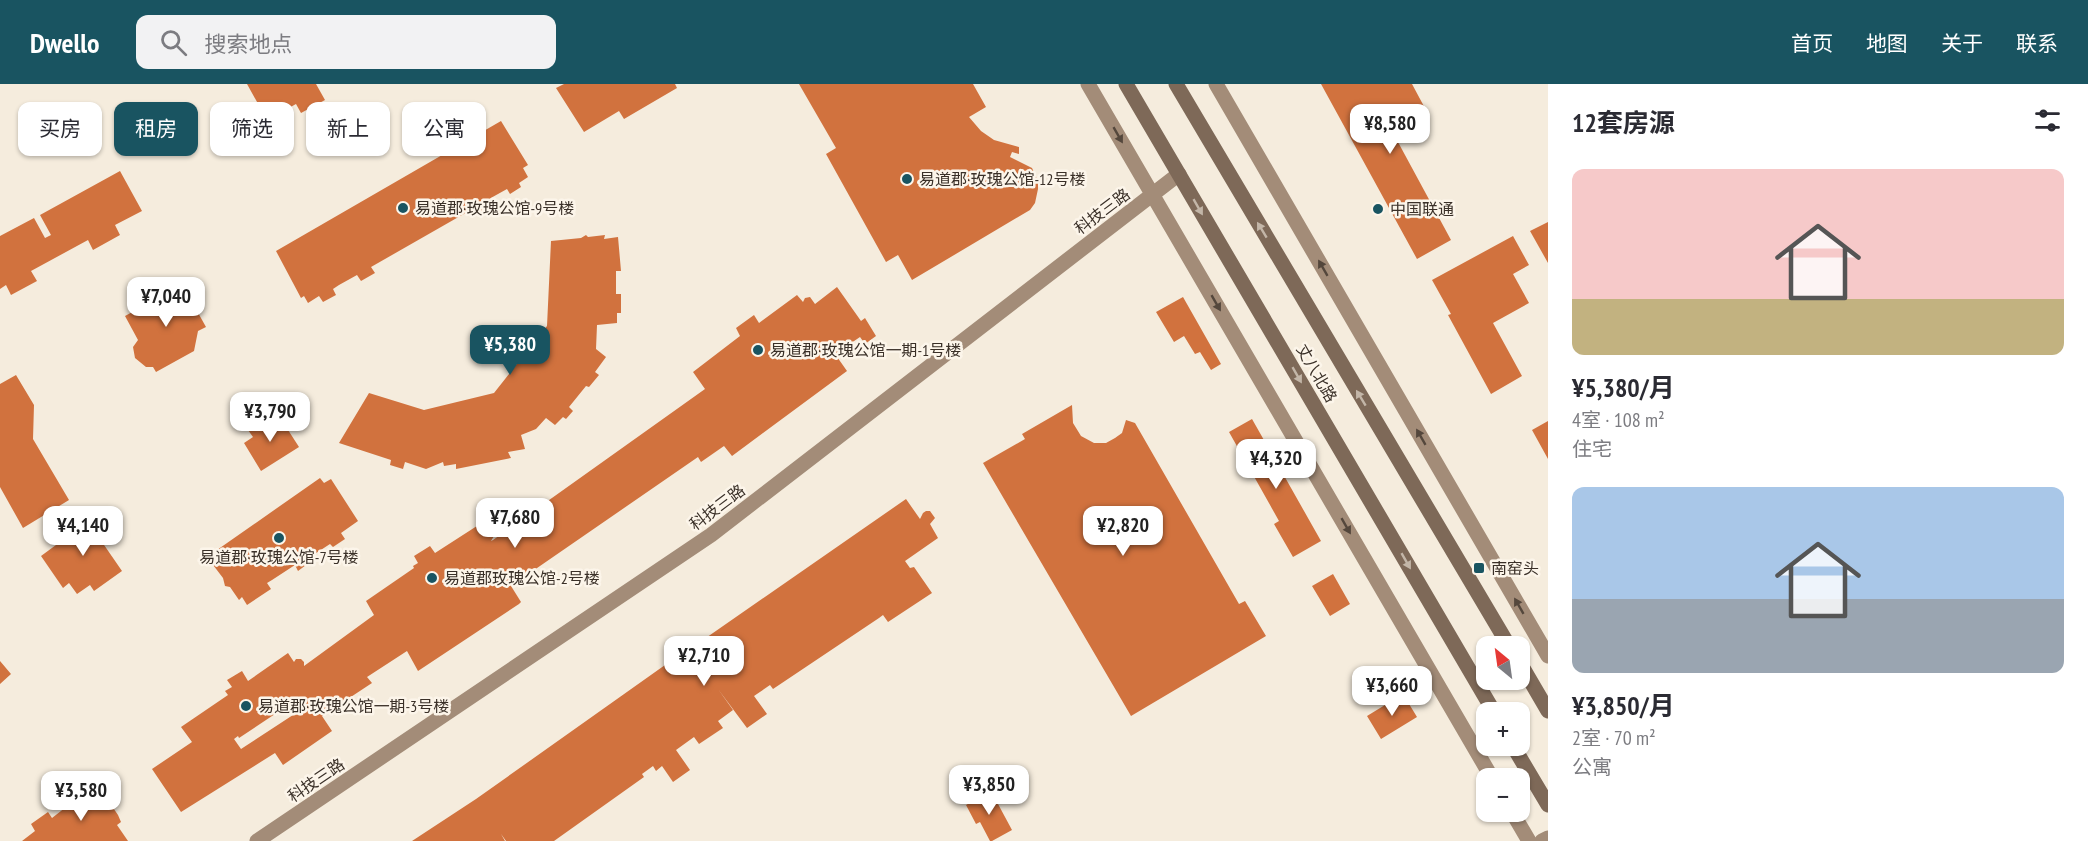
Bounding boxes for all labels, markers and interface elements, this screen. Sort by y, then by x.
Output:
search box [136,15,556,69]
text: Dwello [30,24,100,61]
icon: search [157,26,190,59]
text: 搜索地点 [205,30,293,58]
text: 首页 [1791,30,1833,57]
text: 地图 [1866,30,1908,57]
text: 关于 [1941,30,1983,57]
text: 联系 [2016,30,2058,57]
chip: 买房 [18,102,102,156]
chip: 租房 [114,102,198,156]
chip: 筛选 [210,102,294,156]
chip: 新上 [306,102,390,156]
chip: 公寓 [402,102,486,156]
pin: ¥8,580 [1341,104,1439,155]
icon: filters [2031,104,2064,137]
text: 12套房源 [1572,106,1675,139]
text: ¥8,580 [1364,110,1416,136]
one-way arrow [1113,126,1123,143]
place label: 易道郡·玫瑰公馆-12号楼 [919,169,1085,189]
marker: 易道郡·玫瑰公馆-12号楼 [900,172,914,186]
street label: 科技三路 [1070,184,1134,238]
place label: 易道郡·玫瑰公馆-9号楼 [415,198,574,218]
one-way arrow [1193,199,1203,216]
place label: 中国联通 [1390,199,1454,219]
marker: 易道郡·玫瑰公馆-9号楼 [396,201,410,215]
marker: 中国联通 [1371,202,1385,216]
icon: home [1764,208,1872,316]
one-way arrow [1257,222,1268,238]
one-way arrow [1318,259,1328,276]
pin: ¥7,040 [117,277,215,328]
text: ¥7,040 [141,283,191,309]
one-way arrow [1211,295,1221,312]
pin: ¥5,380 [461,325,559,376]
text: ¥5,380 [484,331,536,357]
place label: 易道郡·玫瑰公馆一期-1号楼 [770,340,961,360]
street label: 丈八北路 [1292,340,1342,406]
marker: 易道郡·玫瑰公馆一期-1号楼 [751,343,765,357]
one-way arrow [1292,367,1302,384]
text: ¥5,380/月 [1572,371,1675,404]
one-way arrow [1356,390,1367,406]
pin: ¥3,790 [221,392,319,443]
text: ¥3,790 [244,398,296,424]
text: 4室 · 108 m² [1572,407,1665,433]
one-way arrow [1415,429,1426,445]
text: 住宅 [1572,436,1612,462]
pin: ¥4,320 [1227,439,1325,490]
text: ¥4,320 [1250,445,1302,471]
street label: 科技三路 [685,480,749,534]
pin: ¥7,680 [466,498,564,549]
text: ¥7,680 [490,504,540,530]
pin: ¥4,140 [34,506,132,557]
pin: ¥2,820 [1074,506,1172,557]
text: ¥4,140 [57,512,109,538]
text: ¥2,820 [1097,512,1149,538]
one-way arrow [1340,518,1351,534]
icon: home [1764,526,1872,634]
marker: 易道郡·玫瑰公馆-7号楼 [272,531,286,545]
place label: 易道郡·玫瑰公馆-7号楼 [199,547,359,567]
one-way arrow [1401,553,1412,569]
place label: 南窑头 [1491,558,1539,578]
marker: 南窑头 [1472,561,1486,575]
place label: 易道郡玫瑰公馆-2号楼 [444,568,600,588]
marker: 易道郡玫瑰公馆-2号楼 [425,571,439,585]
one-way arrow [1514,597,1524,614]
pin: ¥2,710 [655,636,753,687]
north arrow [1476,636,1530,690]
map controls [1476,636,1530,822]
text: ¥2,710 [678,642,730,668]
pin: ¥3,660 [1343,666,1441,717]
text: ¥3,660 [1366,672,1418,698]
text: ¥3,850/月 [1572,689,1675,722]
place label: 易道郡·玫瑰公馆一期-3号楼 [258,696,449,716]
marker: 易道郡·玫瑰公馆一期-3号楼 [239,699,253,713]
button: + [1476,702,1530,756]
text: 2室 · 70 m² [1572,725,1656,751]
street label: 科技三路 [284,754,348,806]
text: 公寓 [1572,754,1612,780]
pin: ¥3,850 [940,765,1038,816]
button: − [1476,768,1530,822]
pin: ¥3,580 [32,771,130,822]
text: ¥3,850 [963,771,1015,797]
text: ¥3,580 [55,777,107,803]

